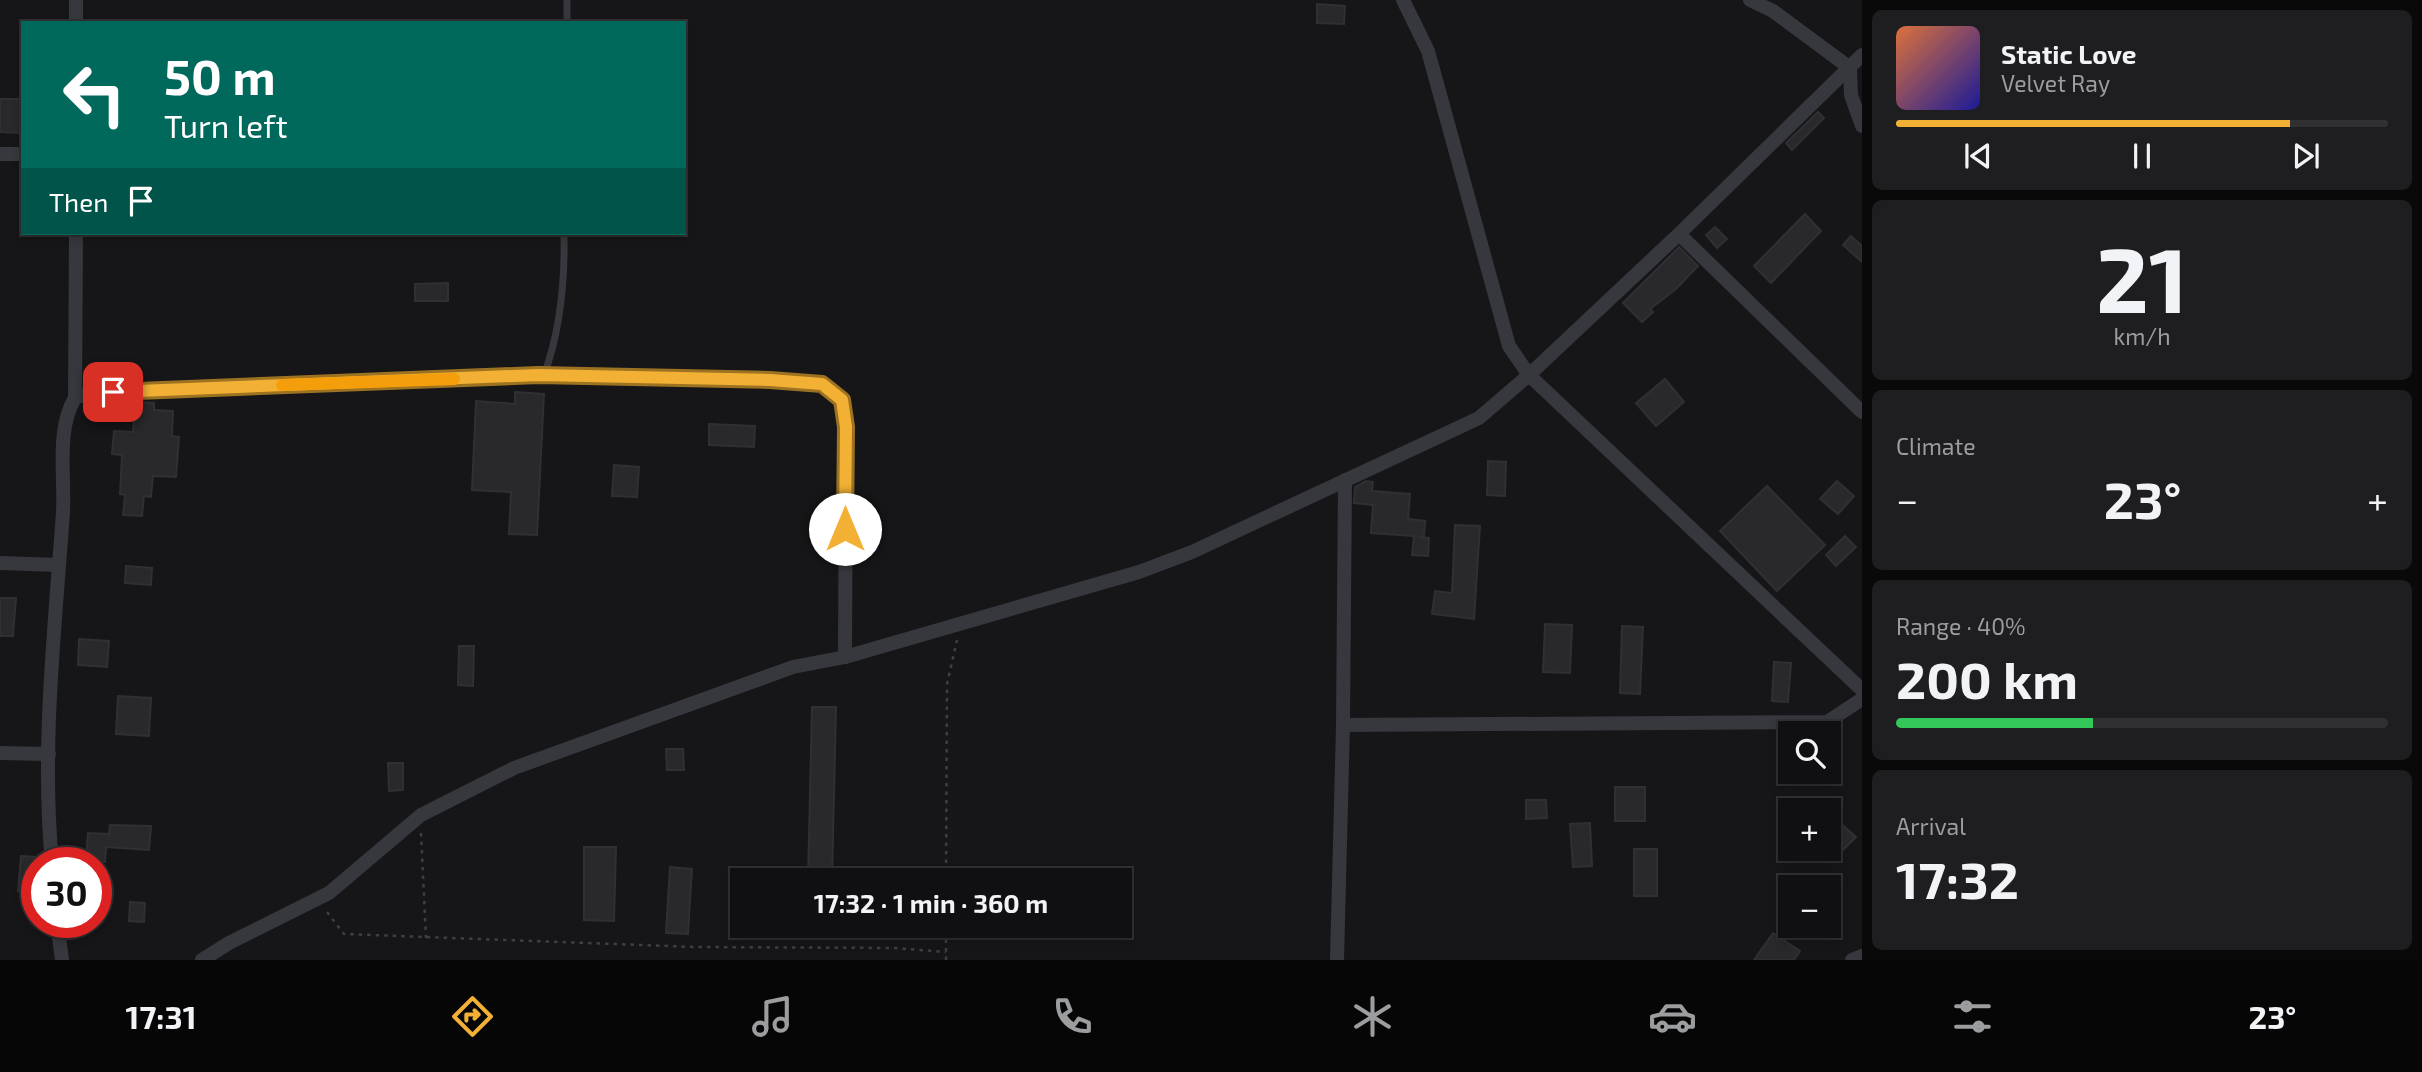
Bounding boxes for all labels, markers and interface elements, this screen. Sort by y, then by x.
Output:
text: Static Love [2001,38,2137,69]
text: 50 m [164,46,276,105]
icon: left [49,49,140,140]
text: Velvet Ray [2001,69,2110,97]
text: Turn left [164,106,288,144]
icon: previous [1959,137,1997,175]
icon: pause [2123,137,2161,175]
icon: next [2287,137,2325,175]
icon: arrive [122,182,160,220]
text: Then [49,186,108,217]
text: 21 [2096,222,2188,331]
text: km/h [2113,322,2171,350]
pin [83,362,143,422]
icon: arrive [94,373,132,411]
text: Climate [1896,432,1976,460]
text: 23° [2104,467,2181,529]
text: − [1896,476,1918,522]
text: + [2367,476,2388,522]
position arrow [808,492,882,566]
text: Range · 40% [1896,612,2026,640]
text: 200 km [1896,647,2078,709]
map controls [1778,721,1841,938]
button: search [1778,721,1841,784]
button: + [1778,798,1841,861]
text: Arrival [1896,812,1966,840]
speed limit sign: 30 [21,847,112,938]
text: 17:32 [1896,847,2019,909]
button: − [1778,875,1841,938]
text: 17:32 · 1 min · 360 m [814,887,1048,918]
icon: directions [448,992,497,1041]
icon: music [748,992,797,1041]
icon: phone [1048,992,1097,1041]
icon: climate [1348,992,1397,1041]
icon: car [1648,992,1697,1041]
icon: filters [1948,992,1997,1041]
text: 17:31 [126,997,197,1035]
text: 23° [2249,997,2296,1035]

